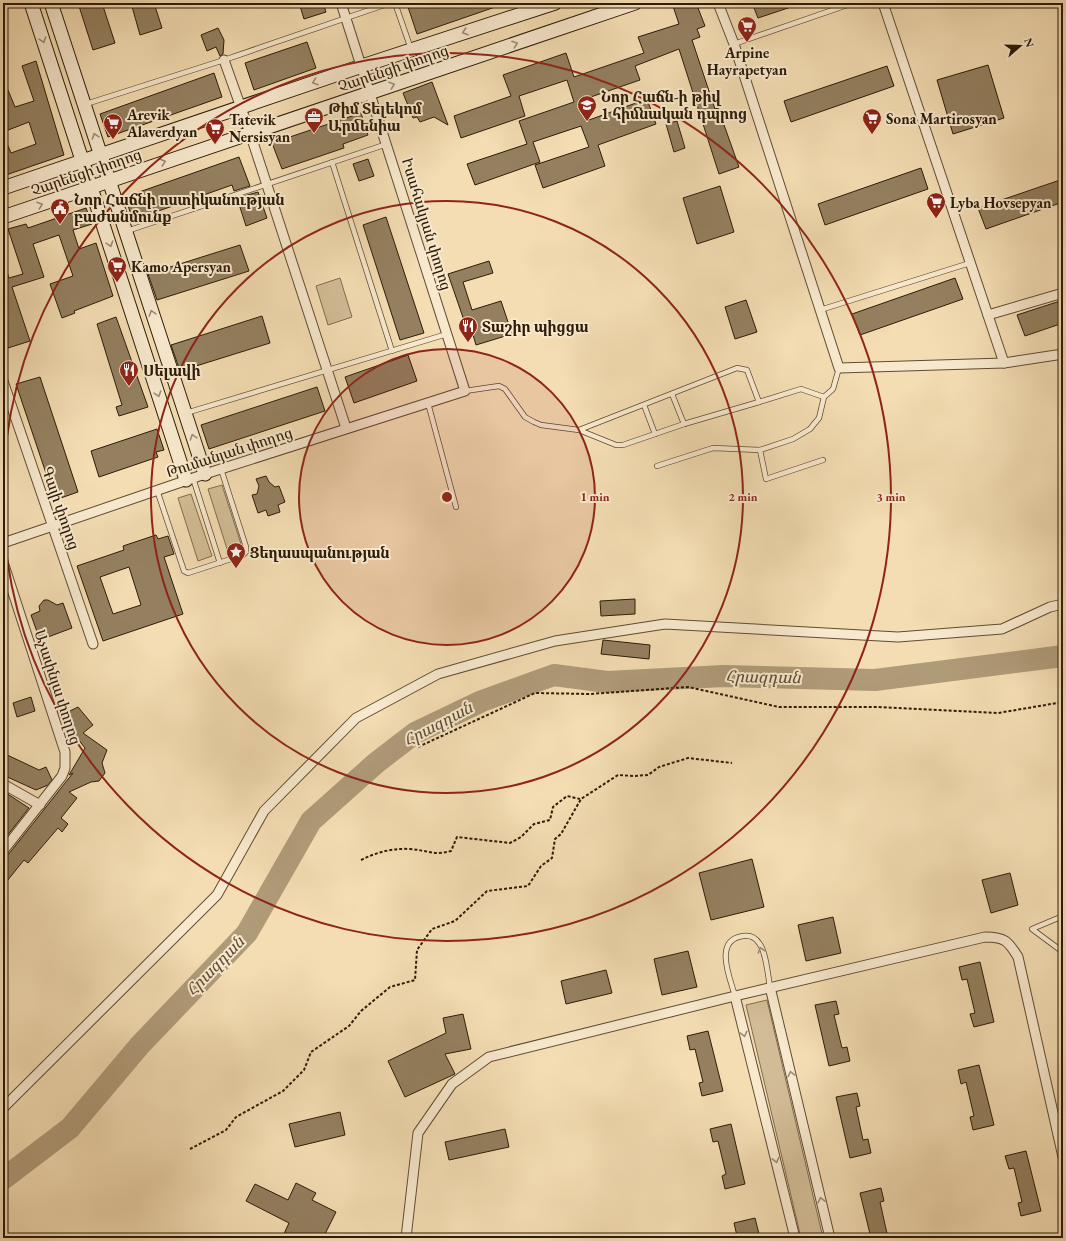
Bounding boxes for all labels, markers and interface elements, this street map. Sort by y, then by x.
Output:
supermarket icon: Arpine Hayrapetyan [736,15,758,43]
north arrow [1000,26,1040,66]
one-way arrow [462,28,469,36]
one-way arrow [39,36,47,43]
text: N [1021,36,1038,49]
street label: Չարենցի փողոց [335,40,451,96]
one-way arrow [512,40,519,48]
place label: Arpine Hayrapetyan [707,43,788,79]
one-way arrow [312,77,319,86]
one-way arrow [389,82,396,90]
place label: Նոր Հաճն-ի թիվ 1 հիմնական դպրոց [601,87,747,123]
school or university icon: Նոր Հաճն-ի թիվ 1 հիմնական դպրոց [576,94,598,122]
place label: Թիմ Տելեկոմ Արմենիա [328,99,422,135]
place label: Arevik Alaverdyan [126,105,198,141]
office icon: Թիմ Տելեկոմ Արմենիա [303,106,325,134]
supermarket icon: Sona Martirosyan [861,107,883,135]
place label: Sona Martirosyan [886,109,997,128]
place label: Tatevik Nersisyan [229,110,291,146]
supermarket icon: Arevik Alaverdyan [102,112,124,140]
supermarket icon: Tatevik Nersisyan [204,117,226,145]
one-way arrow [91,133,100,140]
street label: Չարենցի փողոց [28,144,144,200]
street label: Իսահակյան փողոց [398,155,456,293]
one-way arrow [159,159,166,167]
place label: Նոր Հաճնի ոստիկանության բաժանմունք [74,190,284,226]
supermarket icon: Lyba Hovsepyan [925,191,947,219]
place label: Lyba Hovsepyan [950,193,1052,212]
public building icon: Նոր Հաճնի ոստիկանության բաժանմունք [49,197,71,225]
one-way arrow [36,201,43,209]
one-way arrow [105,240,113,247]
supermarket icon: Kamo Apersyan [106,255,128,283]
place label: Kamo Apersyan [131,257,231,276]
one-way arrow [149,310,157,317]
restaurant icon: Տաշիր պիցցա [457,315,479,343]
place label: Տաշիր պիցցա [482,317,589,336]
restaurant icon: Սելավի [118,359,140,387]
place label: Սելավի [143,361,201,380]
one-way arrow [153,390,162,397]
street label: Թումանյան փողոց [163,423,295,481]
one-way arrow [189,433,198,440]
street label: Գայի փողոց [38,464,84,552]
text: 1 min [580,489,610,505]
text: 2 min [728,489,758,505]
text: 3 min [876,489,906,505]
centre of rings [440,490,454,504]
place icon: Ցեղասպանության [225,541,247,569]
place label: Ցեղասպանության [250,543,390,562]
street label: Աչափնյա փողոց [30,627,86,747]
water label: Հրազդան [725,666,802,688]
water label: Հրազդան [400,697,477,751]
water label: Հրազդան [181,931,249,1000]
one-way arrow [757,946,766,953]
one-way arrow [740,1031,748,1037]
one-way arrow [787,1070,795,1077]
one-way arrow [771,1157,779,1163]
one-way arrow [817,1197,826,1204]

